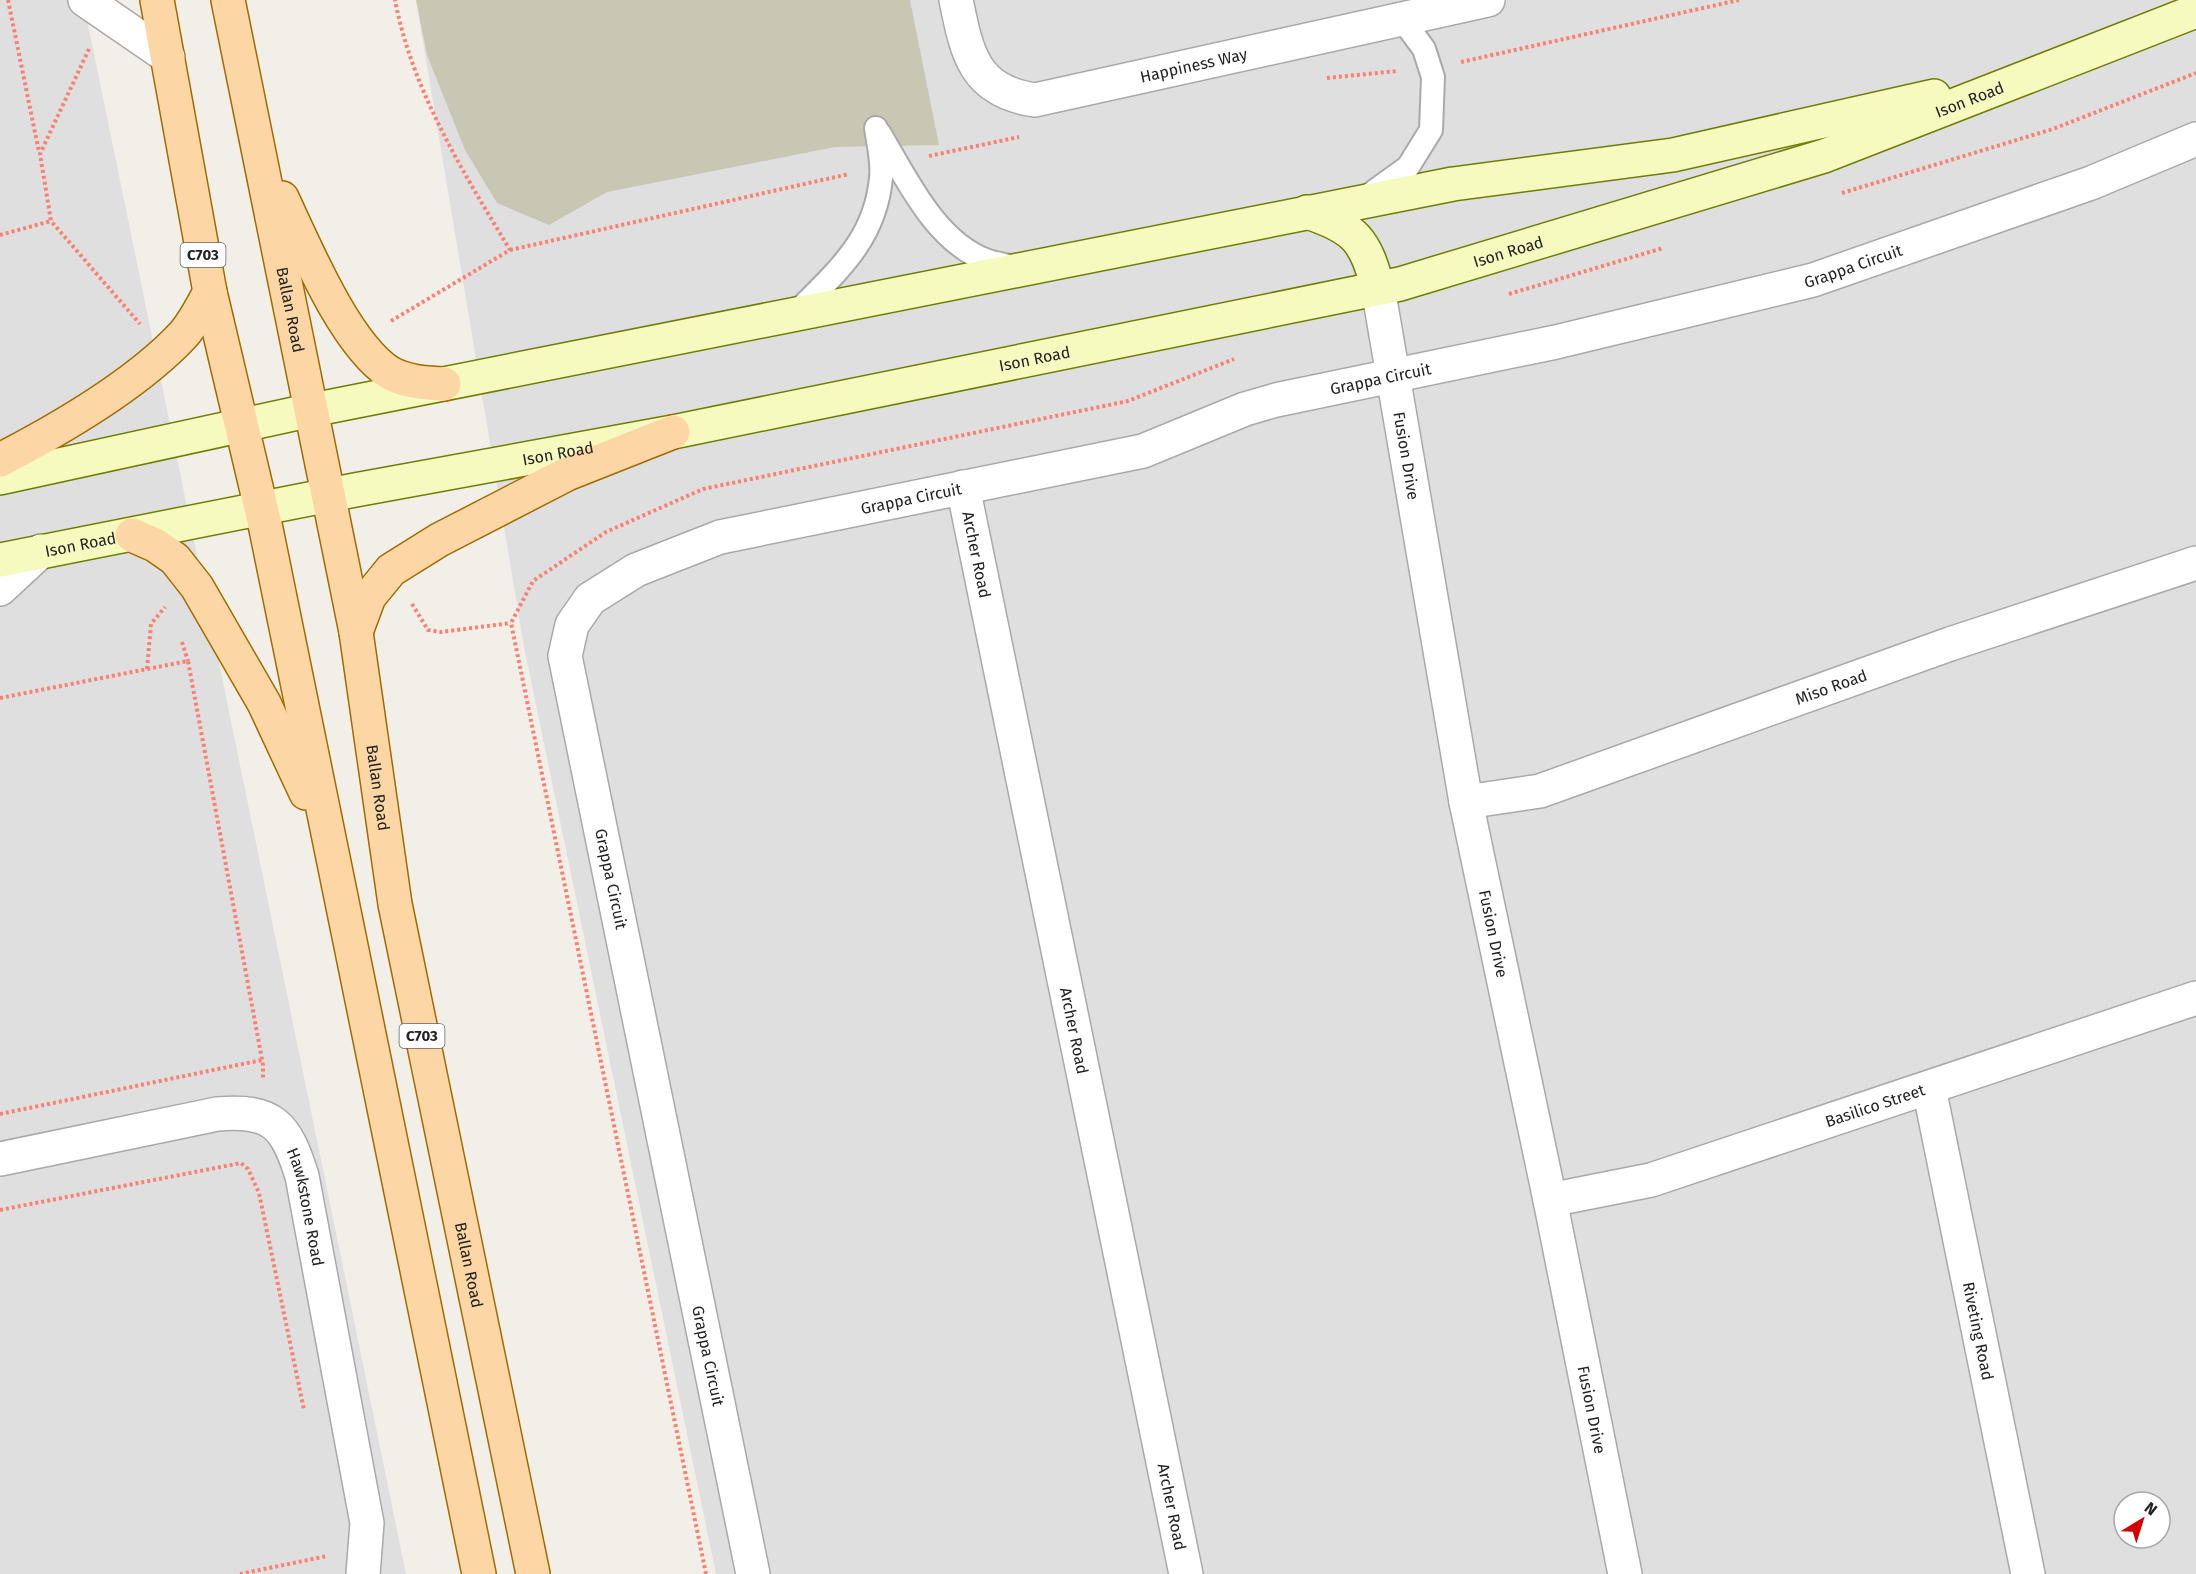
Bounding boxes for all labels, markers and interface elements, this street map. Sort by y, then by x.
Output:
street label: Happiness Way [1138,44,1249,86]
street label: Ison Road [1932,77,2007,121]
street label: Ison Road [1471,232,1545,271]
street label: Grappa Circuit [1802,240,1905,291]
road number: C703 [180,243,226,267]
street label: Ballan Road [273,265,309,354]
street label: Ison Road [997,342,1072,375]
street label: Grappa Circuit [1328,359,1433,398]
street label: Fusion Drive [1390,410,1424,501]
street label: Ison Road [521,437,595,469]
street label: Grappa Circuit [859,479,963,518]
street label: Archer Road [959,510,995,600]
street label: Ison Road [43,528,118,560]
street label: Miso Road [1793,665,1870,708]
street label: Ballan Road [363,743,394,832]
street label: Grappa Circuit [591,827,631,931]
street label: Fusion Drive [1475,888,1512,979]
street label: Archer Road [1056,986,1093,1076]
road number: C703 [400,1024,444,1048]
street label: Basilico Street [1823,1080,1927,1131]
street label: Hawkstone Road [283,1145,328,1268]
street label: Ballan Road [451,1220,487,1309]
street label: Riveting Road [1959,1280,1998,1382]
street label: Grappa Circuit [688,1304,728,1408]
street label: Fusion Drive [1574,1364,1610,1455]
street label: Archer Road [1154,1462,1190,1552]
north arrow [2112,1490,2172,1550]
text: N [2141,1498,2161,1519]

